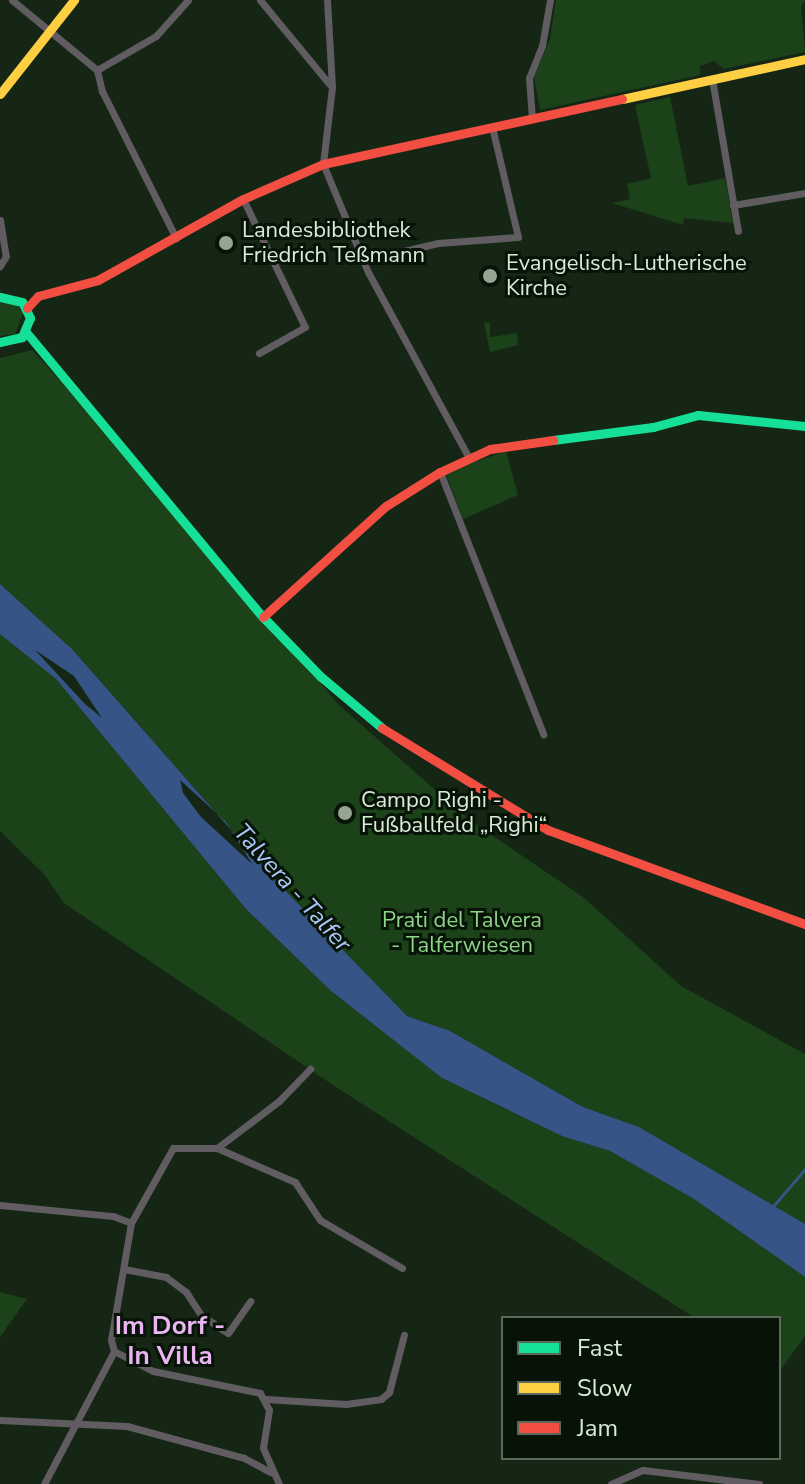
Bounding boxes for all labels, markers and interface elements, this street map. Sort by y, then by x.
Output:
place label: Landesbibliothek Friedrich Teßmann [242,217,425,268]
marker: Landesbibliothek Friedrich Teßmann [217,234,235,252]
place label: Evangelisch-Lutherische Kirche [506,250,747,302]
marker: Evangelisch-Lutherische Kirche [481,267,499,285]
place label: Campo Righi - Fußballfeld „Righi“ [361,787,547,838]
marker: Campo Righi - Fußballfeld „Righi“ [336,804,354,822]
water label: Talvera - Talfer [227,818,357,958]
park label: Prati del Talvera - Talferwiesen [382,907,542,958]
district label: Im Dorf - In Villa [115,1310,225,1372]
legend [501,1316,781,1460]
text: Fast [577,1332,622,1364]
text: Slow [577,1372,632,1404]
text: Jam [577,1412,618,1444]

